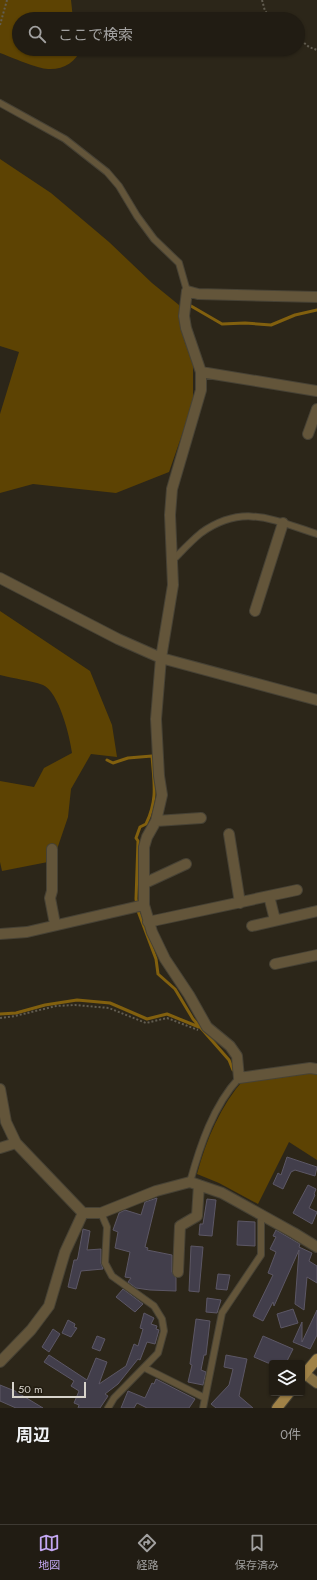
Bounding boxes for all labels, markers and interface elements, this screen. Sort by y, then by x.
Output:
search box [12,12,305,56]
icon: search [26,23,48,45]
text: ここで検索 [58,24,133,46]
map controls [269,1360,305,1396]
button: layers [269,1360,305,1396]
scale bar [12,1380,86,1399]
text: 50 m [18,1381,43,1397]
text: 周辺 [16,1423,50,1447]
text: 0件 [280,1425,301,1444]
tab: 地図 [38,1532,60,1573]
tab: 経路 [136,1532,158,1573]
tab: 保存済み [235,1532,279,1573]

